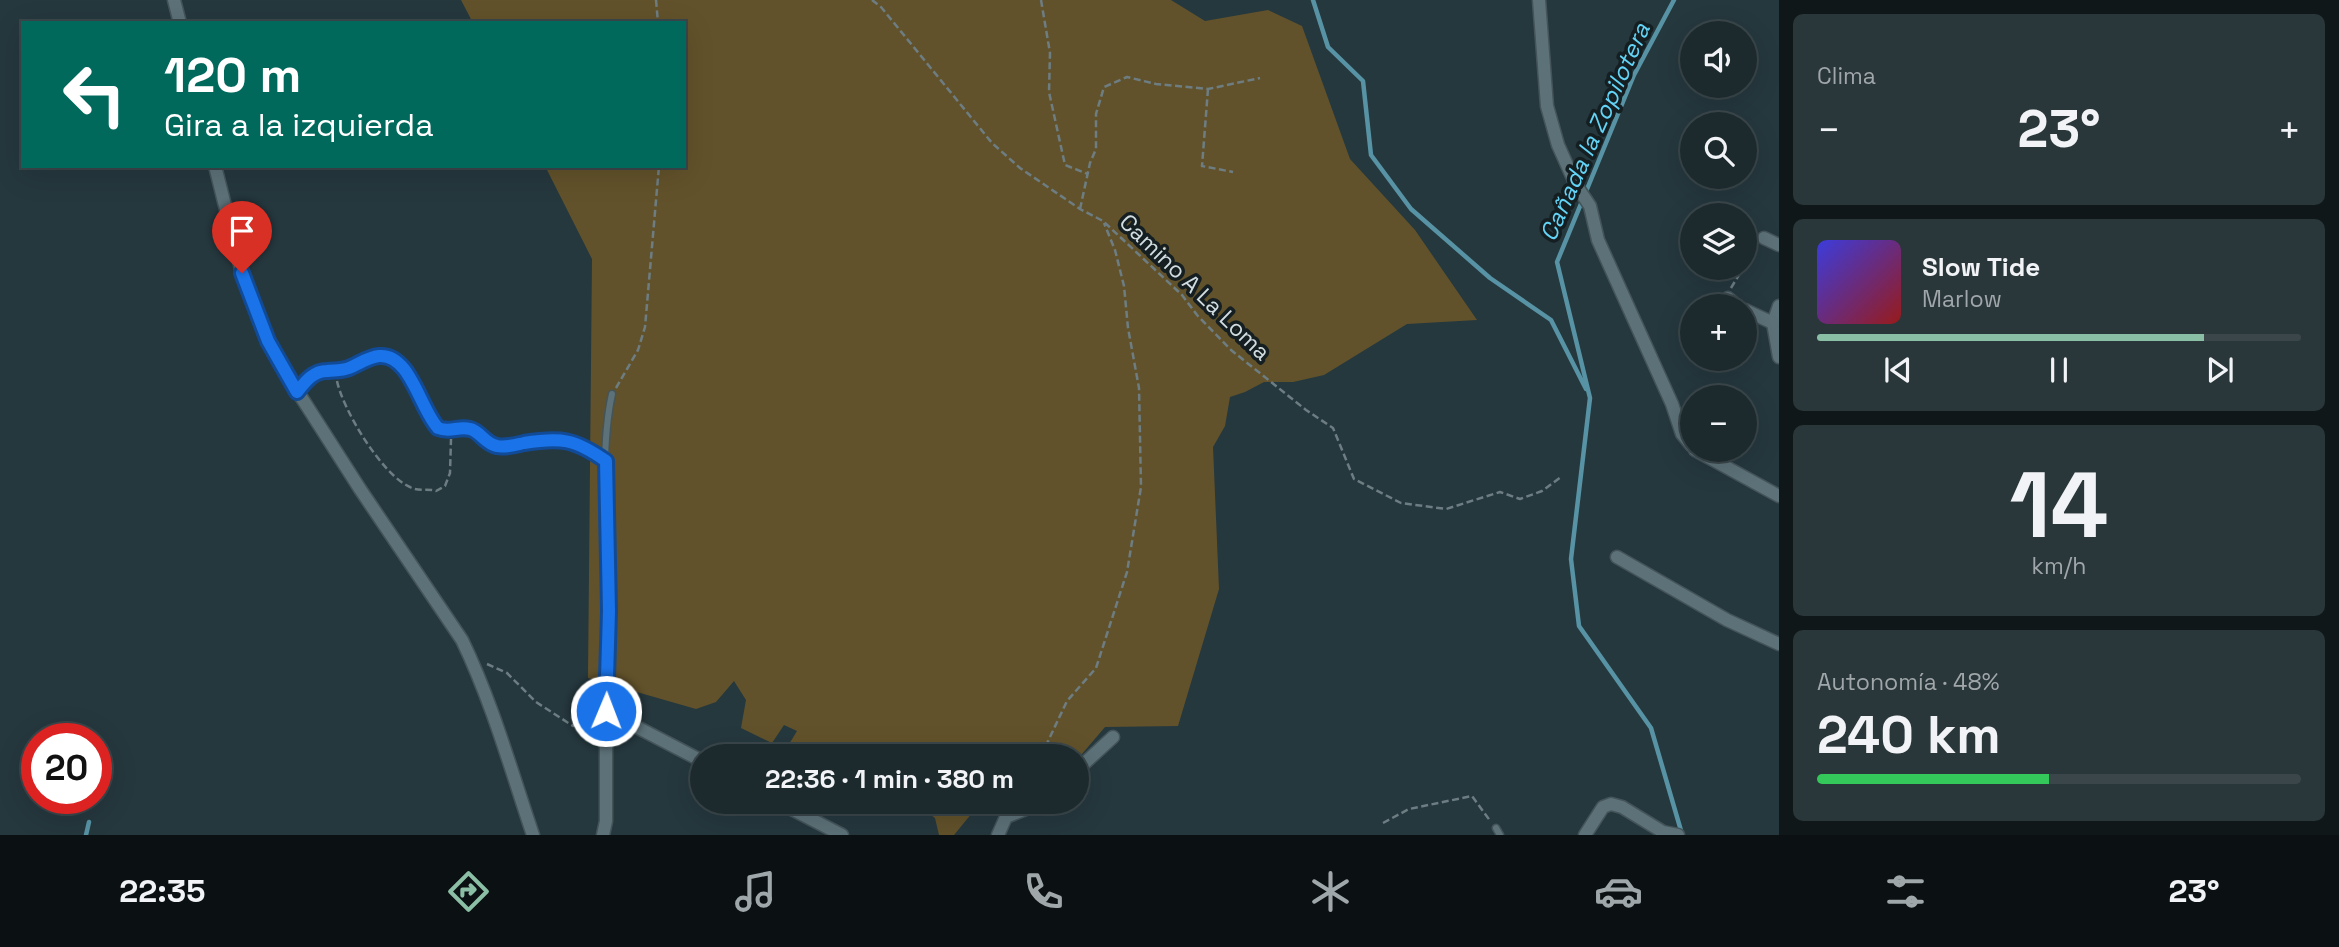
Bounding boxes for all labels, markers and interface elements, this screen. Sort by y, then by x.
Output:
water label: Cañada la Zopilotera [1532,18,1657,246]
map controls [1680,21,1757,462]
button: sound [1680,21,1757,98]
text: 120 m [164,44,301,106]
icon: left [49,49,140,140]
text: Clima [1817,61,1876,91]
text: 23° [2018,96,2101,162]
text: Gira a la izquierda [164,105,434,145]
text: − [1817,106,1841,154]
text: + [2277,106,2301,154]
button: search [1680,112,1757,189]
pin [212,201,272,273]
button: layers [1680,203,1757,280]
street label: Camino A La Loma [1113,207,1277,367]
icon: arrive [223,212,261,250]
text: Slow Tide [1922,250,2040,284]
text: Marlow [1922,284,2002,314]
button: + [1680,294,1757,371]
icon: previous [1879,351,1917,389]
icon: pause [2040,351,2078,389]
icon: next [2201,351,2239,389]
button: − [1680,385,1757,462]
text: 14 [2009,447,2109,564]
text: km/h [2032,551,2086,581]
text: Autonomía · 48% [1817,667,1999,697]
position arrow [569,674,643,748]
text: 240 km [1817,702,2001,768]
speed limit sign: 20 [21,723,112,814]
text: 22:36 · 1 min · 380 m [765,762,1014,796]
icon: directions [444,867,493,916]
icon: music [731,867,780,916]
icon: phone [1019,867,1068,916]
icon: climate [1306,867,1355,916]
icon: car [1594,867,1643,916]
icon: filters [1881,867,1930,916]
text: 22:35 [119,871,205,911]
text: 23° [2169,871,2220,911]

